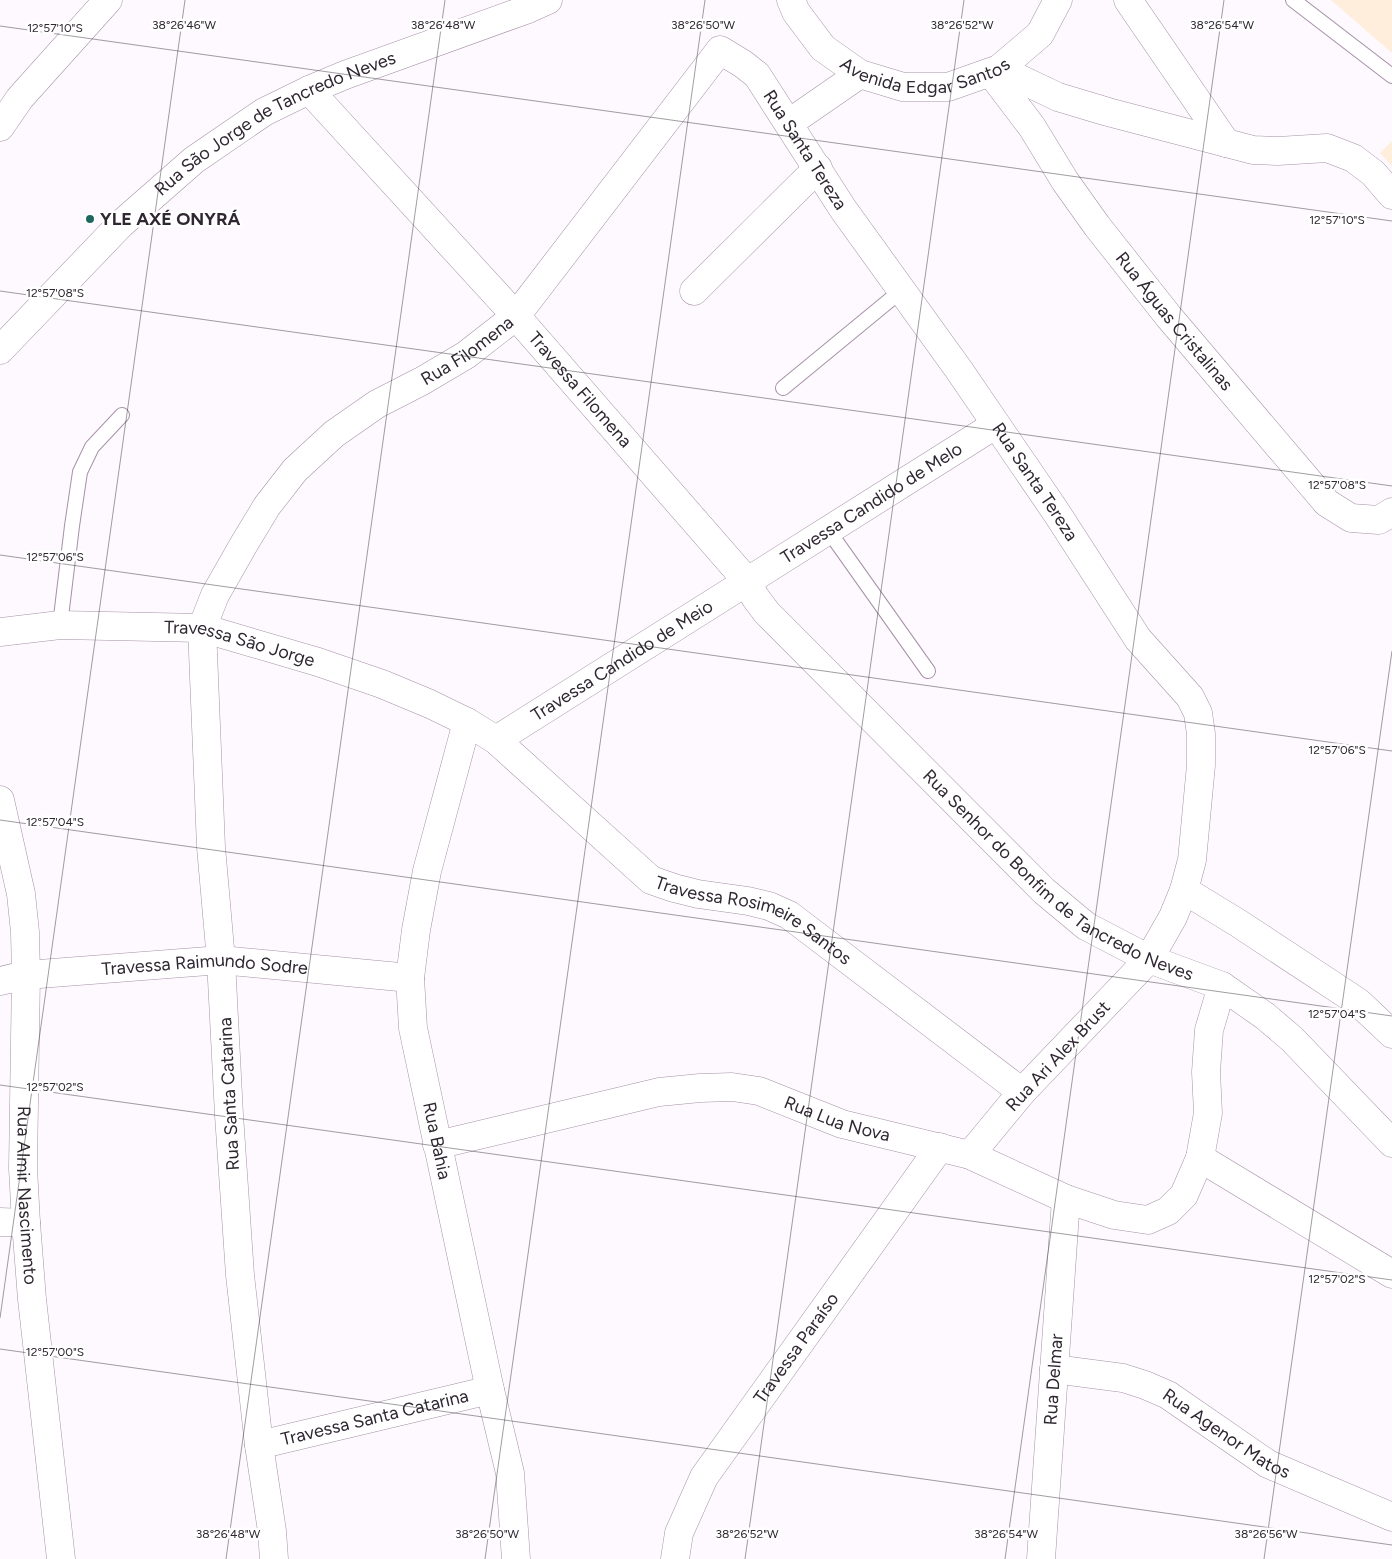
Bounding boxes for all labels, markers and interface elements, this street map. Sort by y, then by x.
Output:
text: 38°26'46"W [152,18,216,32]
text: 38°26'48"W [411,18,476,32]
text: 38°26'50"W [671,18,736,32]
text: 38°26'52"W [930,18,994,32]
text: 38°26'54"W [1190,18,1254,32]
text: 12°57'10"S [27,21,83,35]
street label: Avenida Edgar Santos [837,45,1013,67]
street label: Rua São Jorge de Tancredo Neves [150,47,399,200]
text: Avenida Edgar Santos [836,53,1015,98]
street label: Rua Santa Tereza [758,86,852,214]
place label: YLE AXÉ ONYRÁ [100,208,240,230]
marker: YLE AXÉ ONYRÁ [84,213,96,225]
text: 12°57'10"S [1309,213,1365,227]
street label: Rua Águas Cristalinas [1111,247,1238,395]
text: 12°57'08"S [26,286,84,300]
street label: Rua Filomena [417,311,518,390]
street label: Travessa Filomena [524,327,636,452]
street label: Rua Santa Tereza [987,418,1083,545]
street label: Travessa Candido de Melo [777,438,966,568]
text: 12°57'08"S [1308,478,1366,492]
text: 12°57'06"S [26,550,84,564]
street label: Travessa Candido de Meio [527,595,717,726]
street label: Travessa São Jorge [164,616,318,672]
text: 12°57'06"S [1308,743,1366,757]
street label: Rua Senhor do Bonfim de Tancredo Neves [918,765,1197,985]
text: 12°57'04"S [26,815,84,829]
street label: Travessa Rosimeire Santos [652,871,856,969]
street label: Travessa Raimundo Sodre [101,949,309,980]
street label: Rua Ari Alex Brust [1001,996,1115,1116]
text: 12°57'04"S [1308,1007,1366,1021]
street label: Rua Santa Catarina [214,1017,244,1171]
text: 12°57'02"S [26,1080,84,1094]
street label: Rua Lua Nova [781,1091,892,1146]
street label: Rua Bahia [418,1100,456,1181]
street label: Rua Almir Nascimento [12,1106,42,1286]
text: 12°57'02"S [1308,1272,1366,1286]
street label: Travessa Paraíso [749,1288,843,1408]
street label: Rua Delmar [1039,1333,1068,1426]
text: 12°57'00"S [26,1345,84,1359]
street label: Rua Agenor Matos [1158,1384,1293,1483]
street label: Travessa Santa Catarina [279,1385,471,1450]
text: 38°26'48"W [196,1527,261,1541]
text: 38°26'50"W [455,1527,520,1541]
text: 38°26'52"W [715,1527,779,1541]
text: 38°26'54"W [974,1527,1038,1541]
text: 38°26'56"W [1234,1527,1298,1541]

